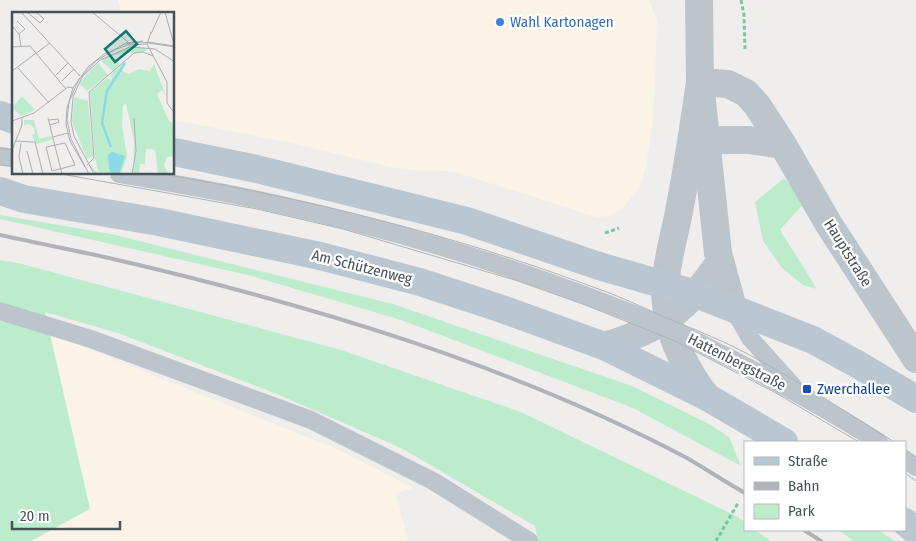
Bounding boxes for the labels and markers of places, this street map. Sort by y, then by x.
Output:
place label: Wahl Kartonagen [510,13,614,31]
marker: Wahl Kartonagen [494,16,506,28]
place label: Zwerchallee [817,380,890,398]
marker: Zwerchallee [801,383,813,395]

